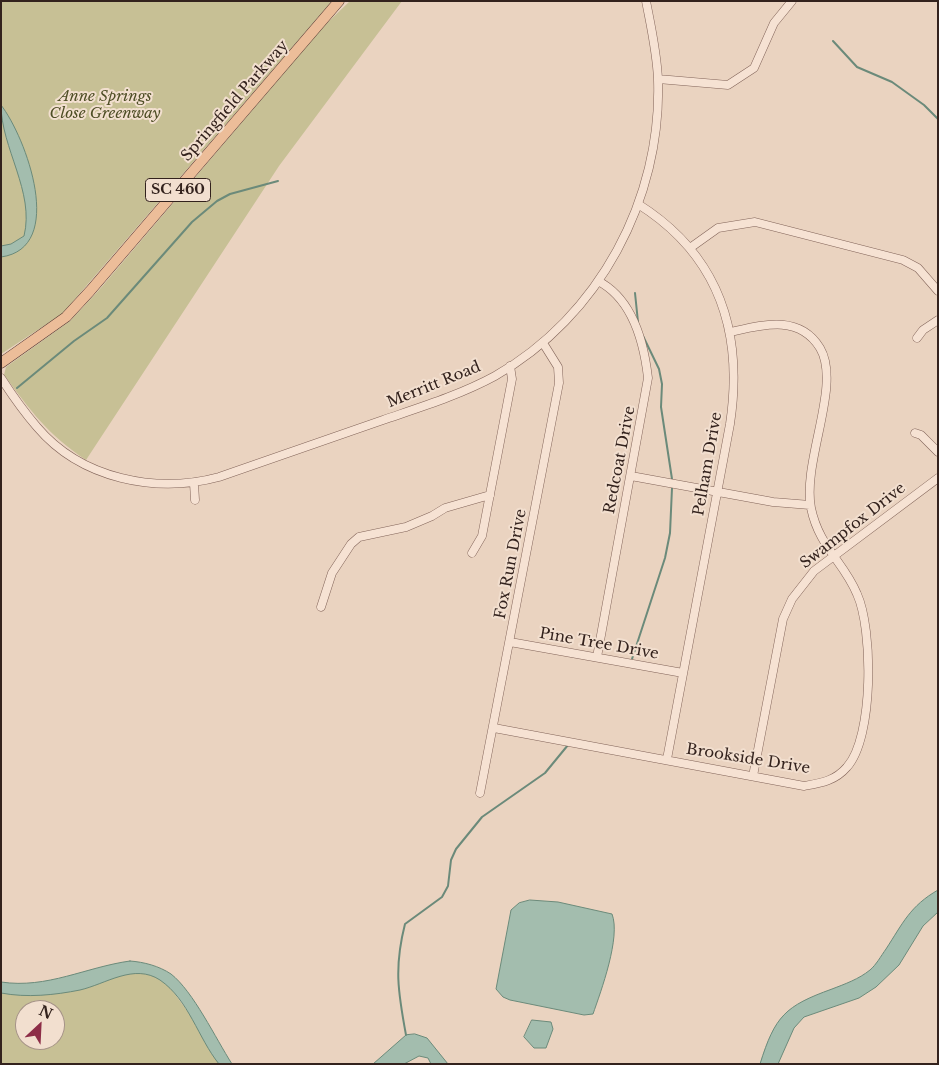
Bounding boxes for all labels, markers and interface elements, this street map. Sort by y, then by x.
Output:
street label: Springfield Parkway [178,37,292,165]
park label: Anne Springs Close Greenway [50,88,160,123]
road number: SC 460 [146,178,210,202]
street label: Merritt Road [384,358,484,412]
street label: Redcoat Drive [601,405,639,515]
street label: Pelham Drive [690,411,726,517]
street label: Swampfox Drive [797,479,909,573]
street label: Fox Run Drive [492,507,530,621]
street label: Pine Tree Drive [538,625,660,663]
street label: Brookside Drive [685,740,811,778]
north arrow [15,1000,65,1050]
text: N [36,1001,56,1023]

